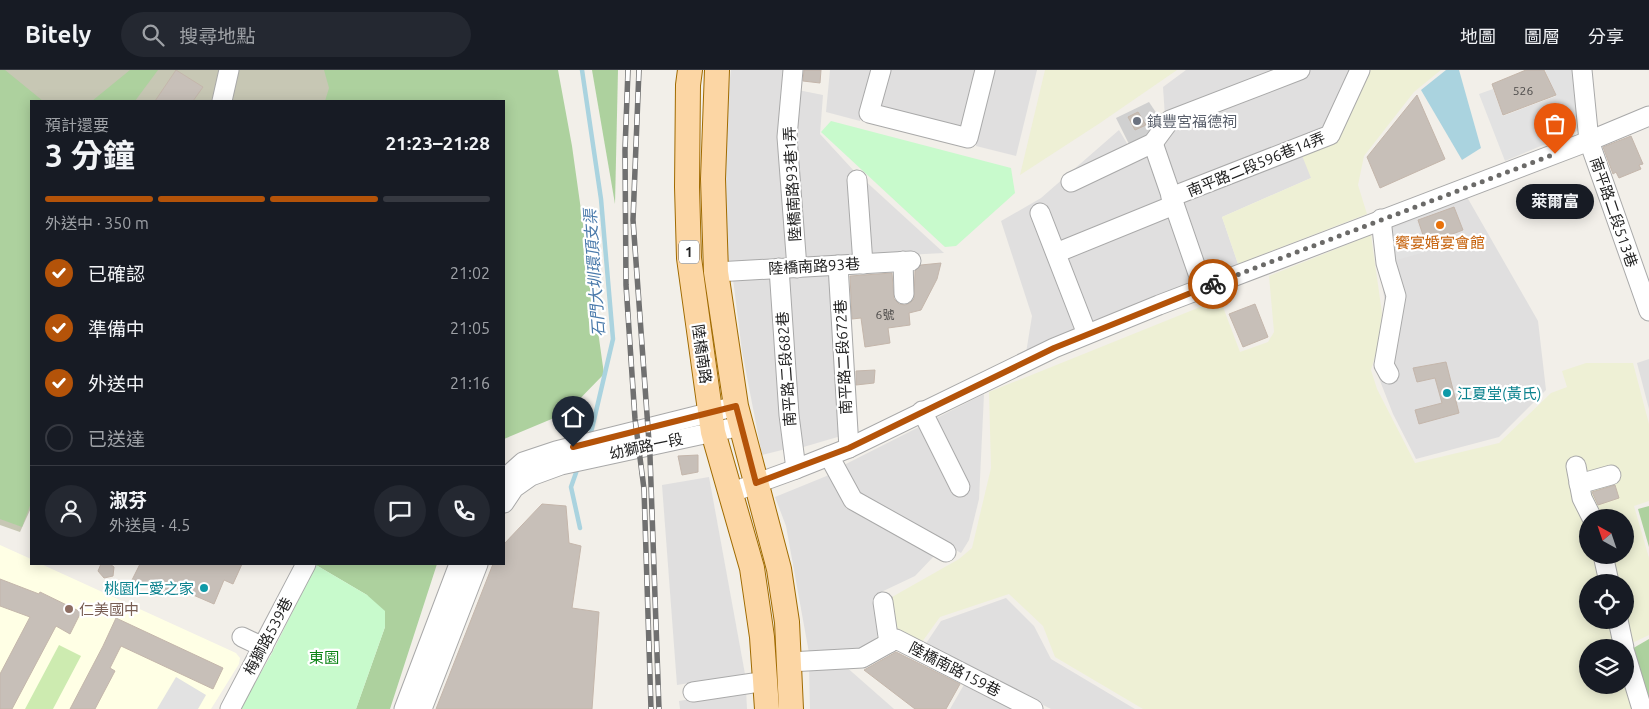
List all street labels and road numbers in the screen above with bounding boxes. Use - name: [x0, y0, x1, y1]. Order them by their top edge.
- street label: 陸橋南路93巷1弄: [780, 126, 804, 242]
- street label: 南平路二段596巷14弄: [1185, 129, 1327, 199]
- street label: 南平路二段513巷: [1587, 155, 1641, 269]
- road number: 1: [679, 240, 699, 263]
- street label: 陸橋南路93巷: [768, 255, 860, 277]
- street label: 南平路二段672巷: [831, 299, 855, 415]
- street label: 南平路二段682巷: [773, 311, 799, 427]
- street label: 陸橋南路: [689, 323, 715, 385]
- street label: 幼獅路一段: [608, 430, 684, 462]
- street label: 梅獅路539巷: [240, 594, 296, 678]
- street label: 陸橋南路159巷: [906, 639, 1004, 699]

